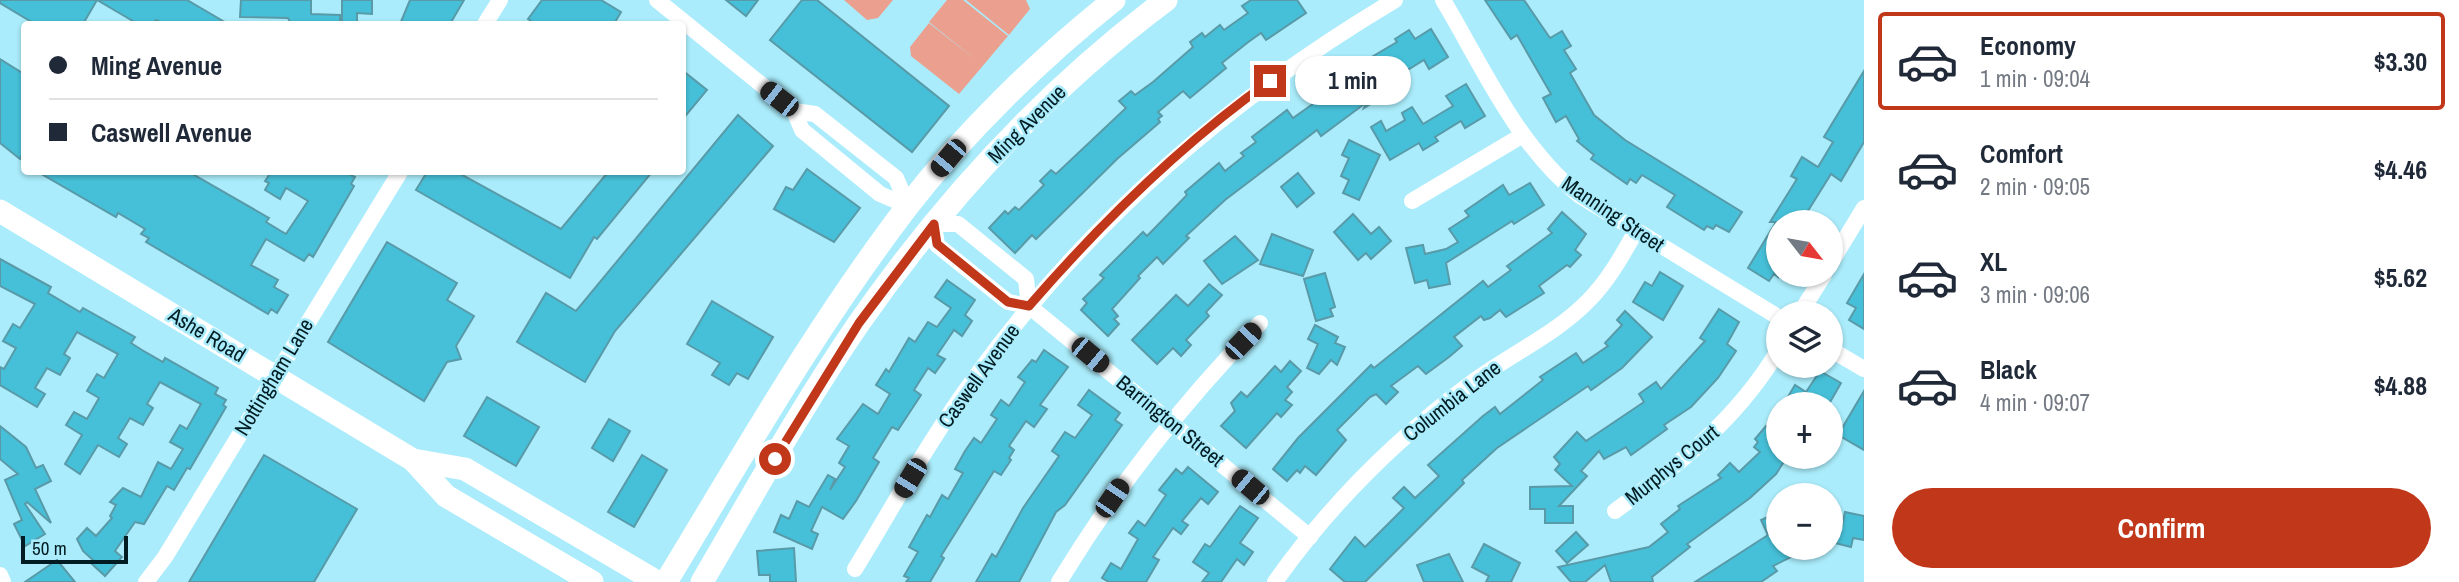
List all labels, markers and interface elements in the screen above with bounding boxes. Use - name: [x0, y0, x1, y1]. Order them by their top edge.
- text: Economy: [1980, 28, 2076, 63]
- icon: car: [1896, 30, 1959, 93]
- text: $3.30: [2374, 44, 2427, 79]
- text: Ming Avenue: [91, 48, 222, 83]
- callout: 1 min: [1294, 56, 1410, 106]
- text: 1 min · 09:04: [1980, 63, 2090, 94]
- route end: [1254, 65, 1286, 97]
- text: 1 min: [1328, 65, 1378, 96]
- car: [756, 78, 803, 120]
- street label: Ming Avenue: [981, 78, 1072, 169]
- text: Caswell Avenue: [91, 115, 252, 150]
- car: [927, 135, 970, 181]
- text: Comfort: [1980, 136, 2063, 171]
- icon: car: [1896, 138, 1959, 201]
- text: $4.46: [2374, 152, 2427, 187]
- street label: Manning Street: [1556, 169, 1670, 259]
- text: 2 min · 09:05: [1980, 171, 2090, 202]
- north arrow: [1766, 210, 1843, 287]
- map controls: [1766, 210, 1843, 560]
- text: XL: [1980, 244, 2007, 279]
- icon: car: [1896, 246, 1959, 309]
- text: $5.62: [2374, 260, 2427, 295]
- text: 3 min · 09:06: [1980, 279, 2090, 310]
- street label: Ashe Road: [162, 300, 251, 369]
- button: layers: [1766, 301, 1843, 378]
- street label: Nottingham Lane: [227, 313, 320, 441]
- street label: Caswell Avenue: [931, 318, 1026, 434]
- car: [1221, 319, 1266, 363]
- car: [1068, 333, 1113, 377]
- text: Black: [1980, 352, 2037, 387]
- street label: Columbia Lane: [1397, 353, 1507, 448]
- icon: car: [1896, 354, 1959, 417]
- street label: Barrington Street: [1110, 368, 1231, 473]
- text: $4.88: [2374, 368, 2427, 403]
- text: 4 min · 09:07: [1980, 387, 2090, 418]
- button: +: [1766, 392, 1843, 469]
- street label: Murphys Court: [1619, 418, 1725, 511]
- route start: [759, 443, 791, 475]
- car: [891, 455, 930, 501]
- car: [1228, 465, 1273, 509]
- car: [1092, 475, 1133, 521]
- button: −: [1766, 483, 1843, 560]
- button: Confirm: [1892, 488, 2431, 568]
- scale bar: [21, 533, 128, 565]
- text: 50 m: [32, 535, 67, 561]

